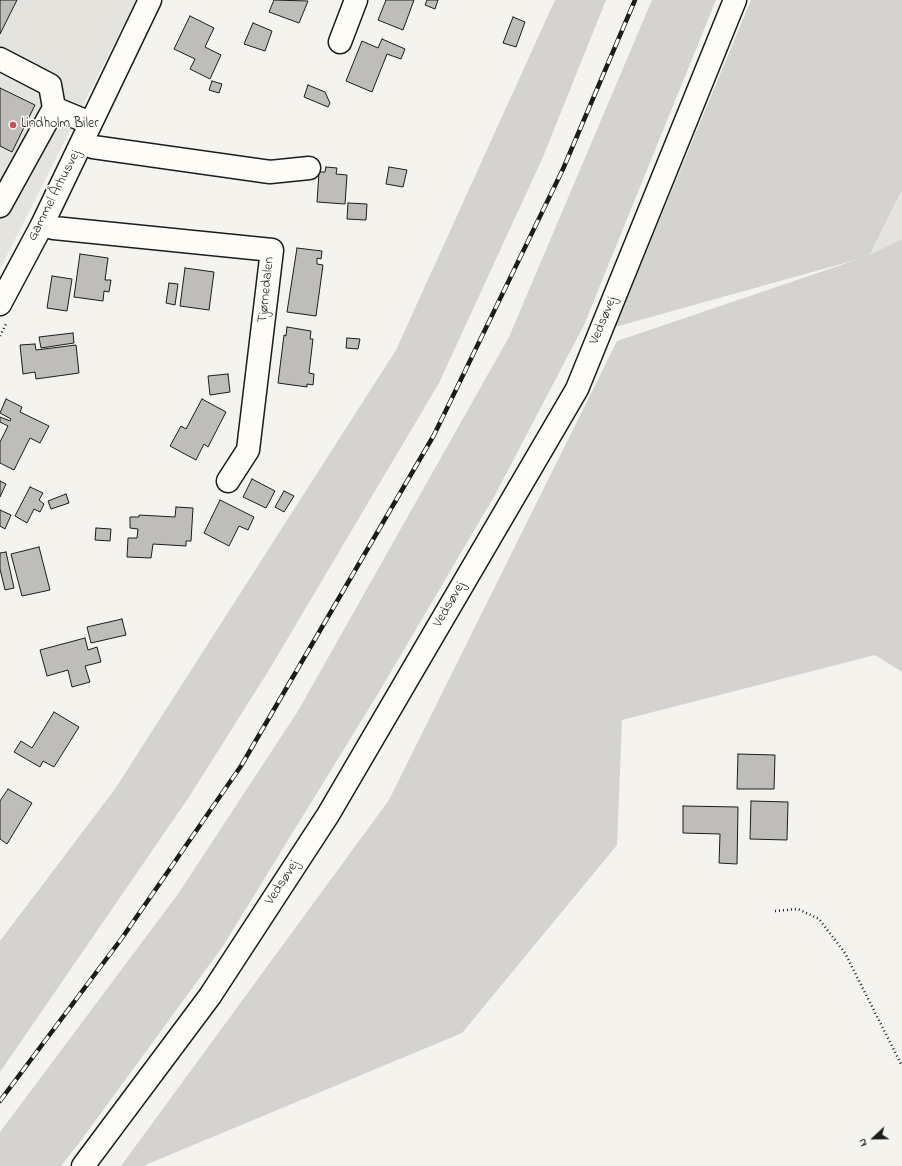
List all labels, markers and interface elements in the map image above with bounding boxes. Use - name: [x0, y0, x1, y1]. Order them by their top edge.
- place label: Lindholm Biler: [21, 117, 99, 133]
- marker: Lindholm Biler: [8, 120, 18, 130]
- street label: Gammel Århusvej: [25, 148, 85, 244]
- street label: Tjørnedalen: [255, 256, 279, 324]
- street label: Vedsøvej: [587, 295, 621, 347]
- street label: Vedsøvej: [430, 579, 470, 631]
- street label: Vedsøvej: [262, 857, 304, 909]
- north arrow: [854, 1118, 894, 1158]
- text: N: [854, 1136, 872, 1149]

